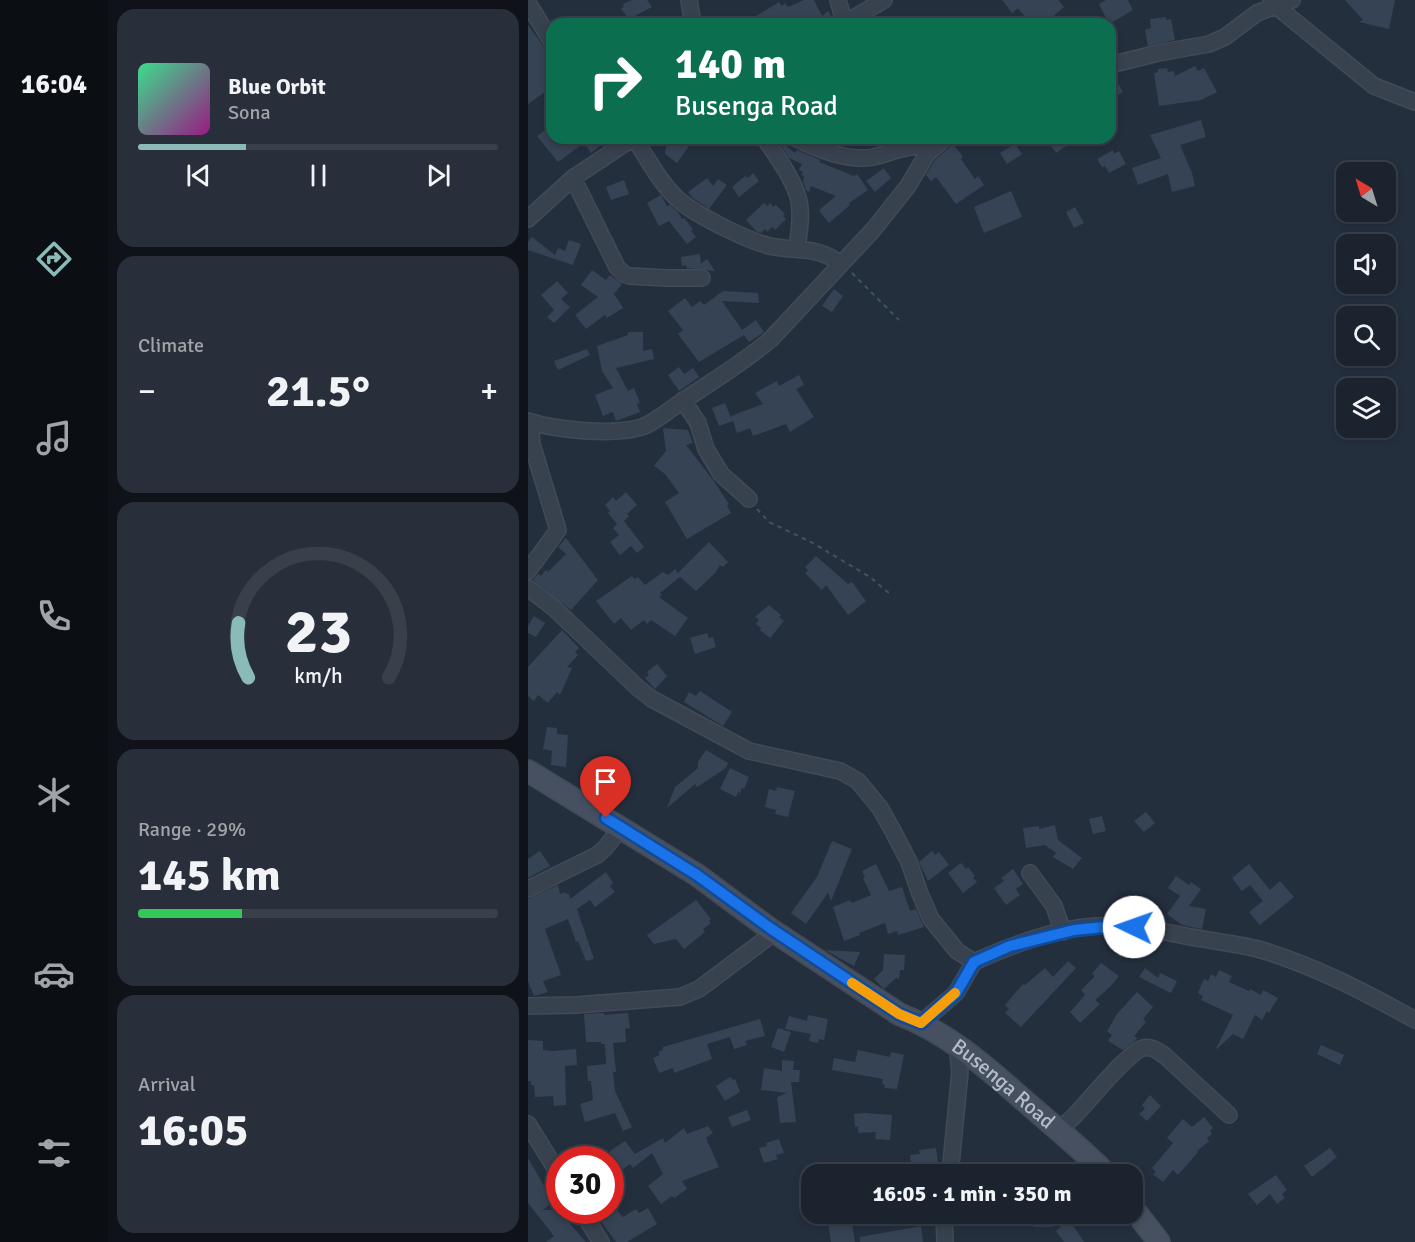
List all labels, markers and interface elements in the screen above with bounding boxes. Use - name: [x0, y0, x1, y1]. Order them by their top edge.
- text: 140 m: [675, 39, 786, 90]
- icon: right: [576, 42, 654, 120]
- text: 16:04: [21, 68, 87, 101]
- text: Blue Orbit: [228, 73, 326, 100]
- text: Busenga Road: [675, 90, 838, 123]
- text: Sona: [228, 100, 271, 125]
- icon: previous: [182, 159, 215, 192]
- icon: pause: [302, 159, 335, 192]
- icon: next: [422, 159, 455, 192]
- north arrow: [1336, 162, 1396, 222]
- map controls: [1336, 162, 1396, 438]
- button: sound: [1336, 234, 1396, 294]
- icon: directions: [33, 238, 75, 280]
- button: search: [1336, 306, 1396, 366]
- text: Climate: [138, 333, 204, 358]
- text: 21.5°: [266, 364, 370, 419]
- text: −: [138, 371, 156, 412]
- text: +: [480, 371, 498, 412]
- button: layers: [1336, 378, 1396, 438]
- icon: music: [33, 417, 75, 459]
- text: 23: [284, 593, 352, 670]
- icon: phone: [33, 595, 75, 637]
- text: km/h: [294, 663, 342, 689]
- pin: [580, 756, 631, 818]
- icon: arrive: [589, 765, 622, 798]
- icon: climate: [33, 774, 75, 816]
- text: Range · 29%: [138, 817, 246, 842]
- text: 145 km: [138, 848, 281, 903]
- position arrow: [1102, 895, 1166, 959]
- icon: car: [33, 953, 75, 995]
- street label: Busenga Road: [947, 1033, 1060, 1134]
- text: Arrival: [138, 1072, 196, 1097]
- text: 16:05: [138, 1103, 248, 1158]
- icon: filters: [33, 1132, 75, 1174]
- speed limit sign: 30: [546, 1146, 624, 1224]
- text: 16:05 · 1 min · 350 m: [872, 1180, 1072, 1207]

